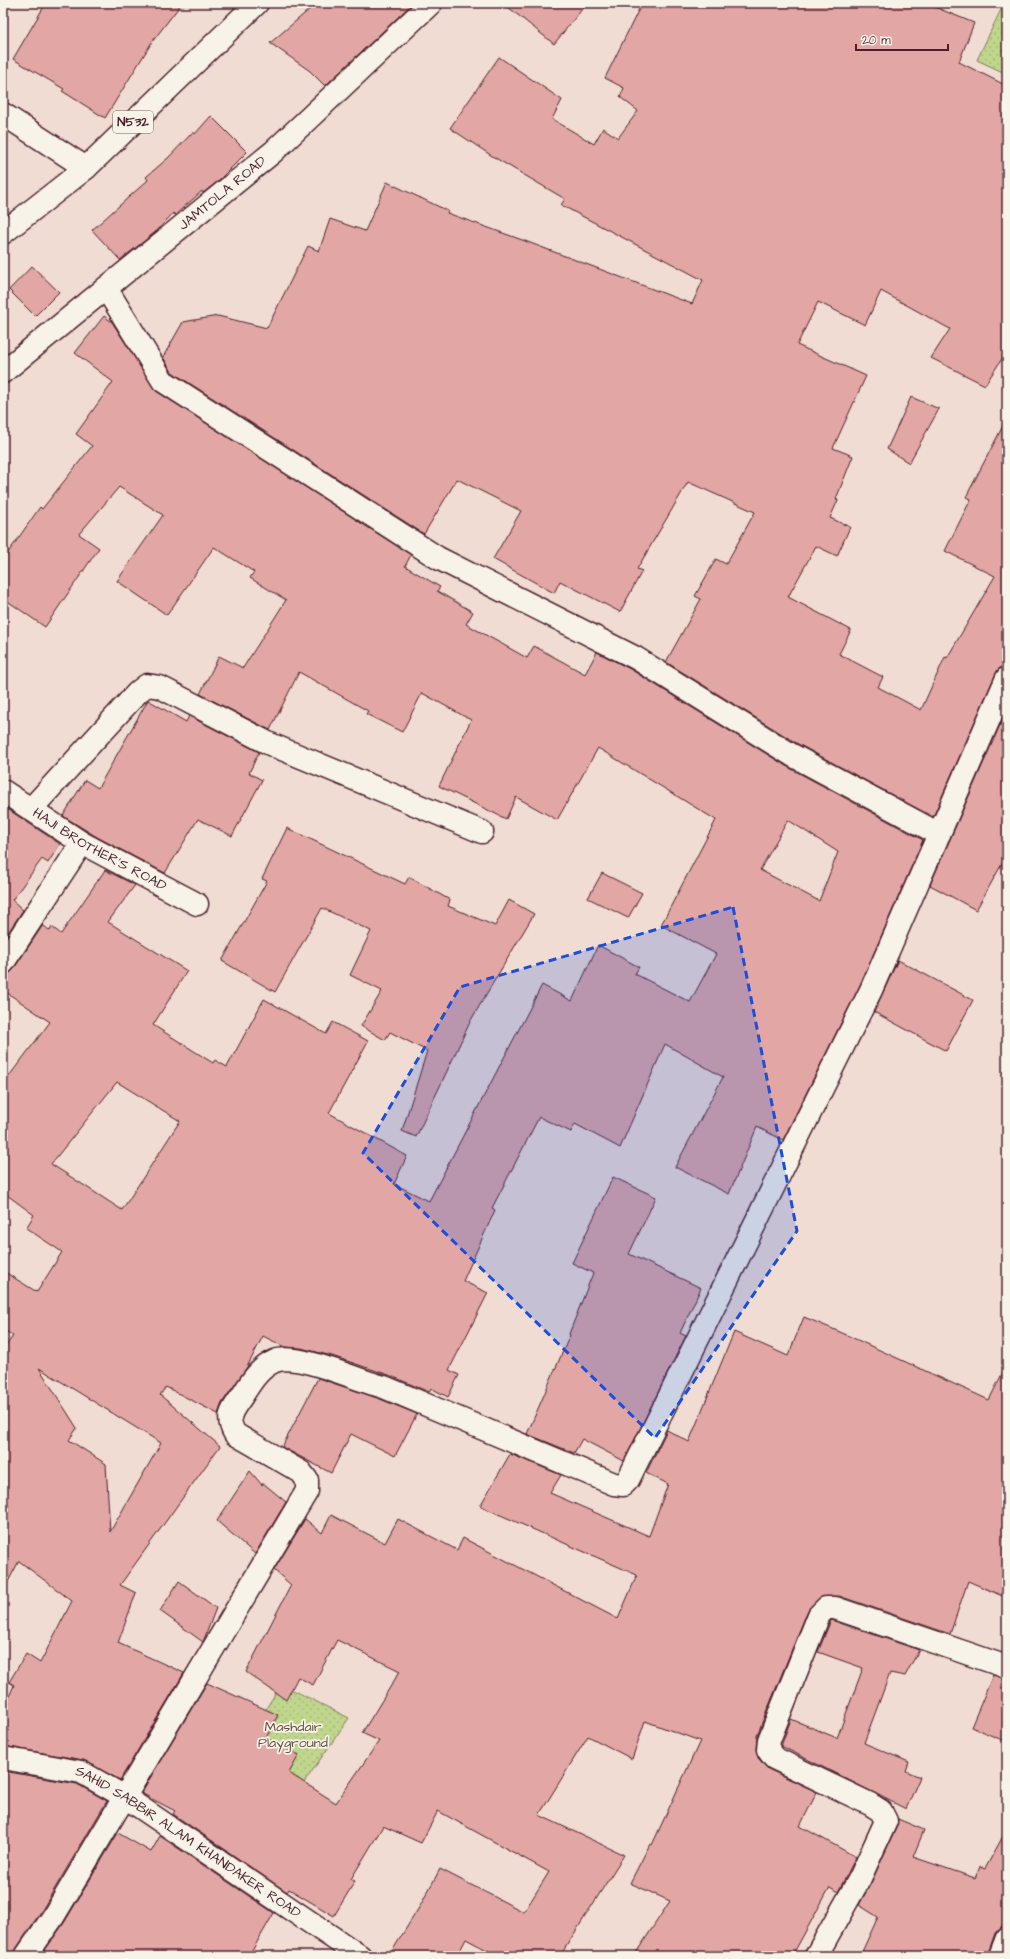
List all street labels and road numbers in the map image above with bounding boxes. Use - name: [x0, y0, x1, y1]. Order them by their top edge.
- road number: N532: [113, 111, 153, 133]
- street label: JAMTOLA ROAD: [174, 151, 270, 235]
- street label: HAJI BROTHER'S ROAD: [29, 803, 170, 896]
- street label: SAHID SABBIR ALAM KHANDAKER ROAD: [74, 1761, 305, 1923]

